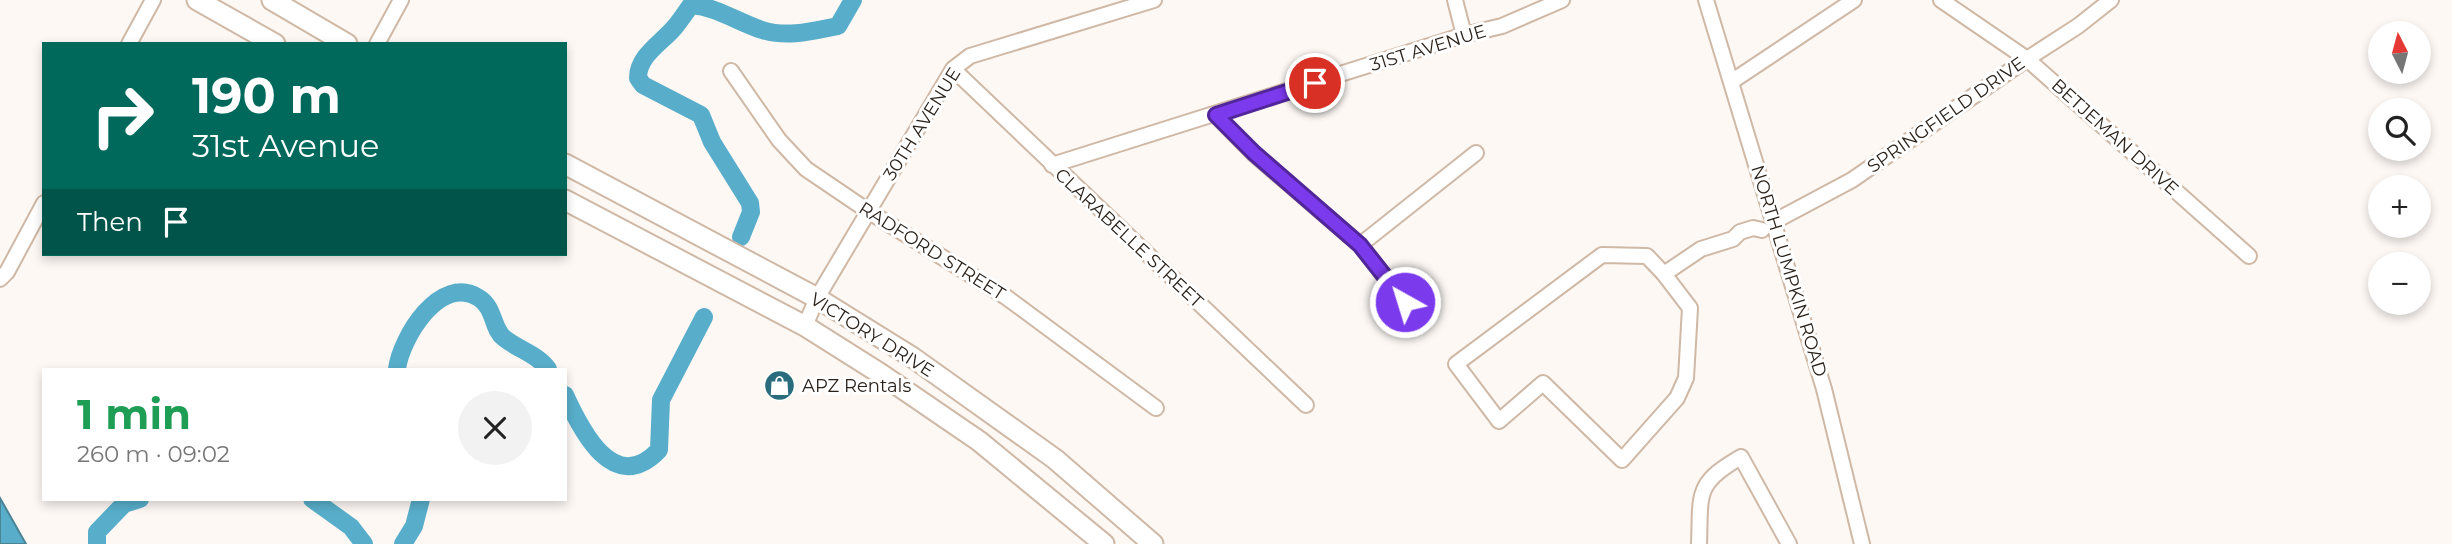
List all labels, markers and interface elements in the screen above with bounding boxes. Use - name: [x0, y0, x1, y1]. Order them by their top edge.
- street label: 31ST AVENUE: [1367, 20, 1489, 76]
- north arrow: [2368, 21, 2431, 84]
- map controls: [2368, 21, 2431, 315]
- street label: SPRINGFIELD DRIVE: [1863, 52, 2029, 178]
- pin: [1285, 53, 1345, 113]
- street label: 30TH AVENUE: [879, 64, 965, 184]
- icon: arrive: [1296, 64, 1334, 102]
- text: 190 m: [192, 66, 341, 125]
- icon: right: [77, 70, 168, 161]
- street label: BETJEMAN DRIVE: [2047, 74, 2183, 200]
- button: search: [2368, 98, 2431, 161]
- text: 31st Avenue: [192, 126, 379, 165]
- street label: NORTH LUMPKIN ROAD: [1746, 163, 1832, 379]
- street label: CLARABELLE STREET: [1050, 164, 1208, 313]
- button: +: [2368, 175, 2431, 238]
- street label: RADFORD STREET: [855, 197, 1010, 305]
- icon: arrive: [157, 203, 195, 241]
- text: Then: [77, 206, 143, 238]
- button: −: [2368, 252, 2431, 315]
- position arrow: [1368, 265, 1442, 339]
- street label: VICTORY DRIVE: [806, 288, 938, 382]
- shop icon: APZ Rentals: [762, 369, 796, 403]
- place label: APZ Rentals: [802, 375, 911, 397]
- text: 1 min: [77, 388, 191, 440]
- button: close: [458, 391, 532, 465]
- text: 260 m · 09:02: [77, 440, 230, 468]

